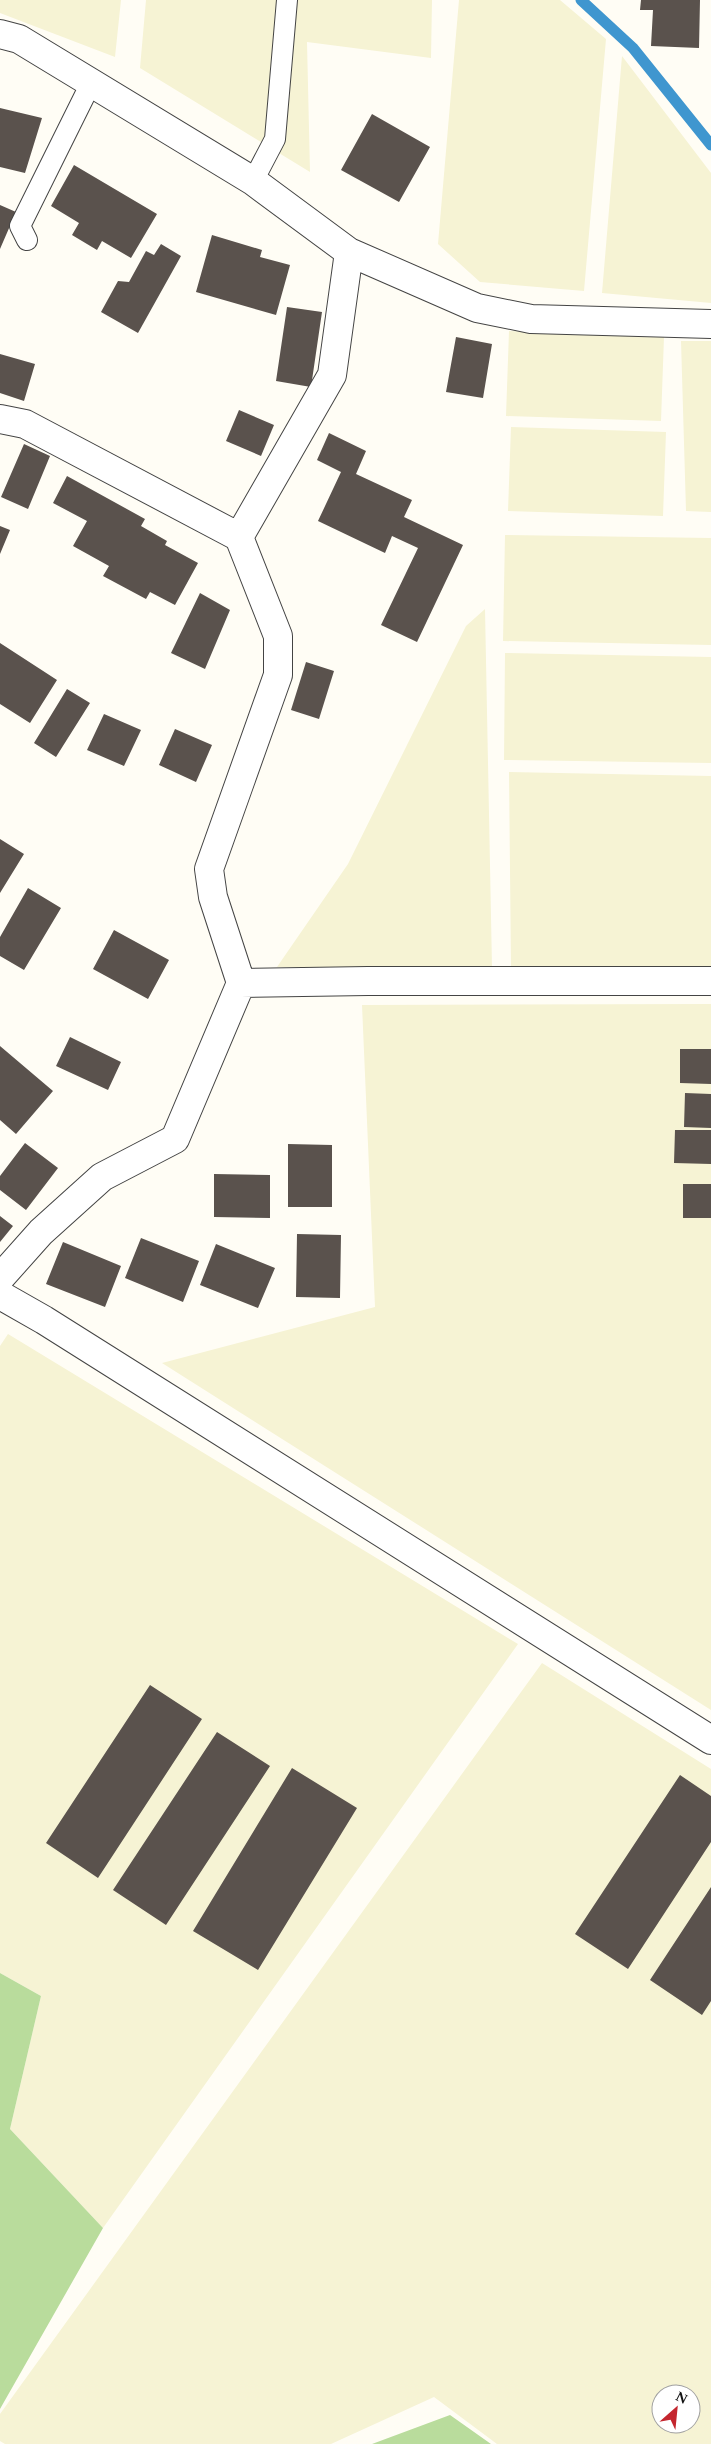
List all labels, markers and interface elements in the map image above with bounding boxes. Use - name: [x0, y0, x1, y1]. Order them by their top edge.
- north arrow: [651, 2384, 701, 2434]
- text: N: [672, 2386, 692, 2410]

